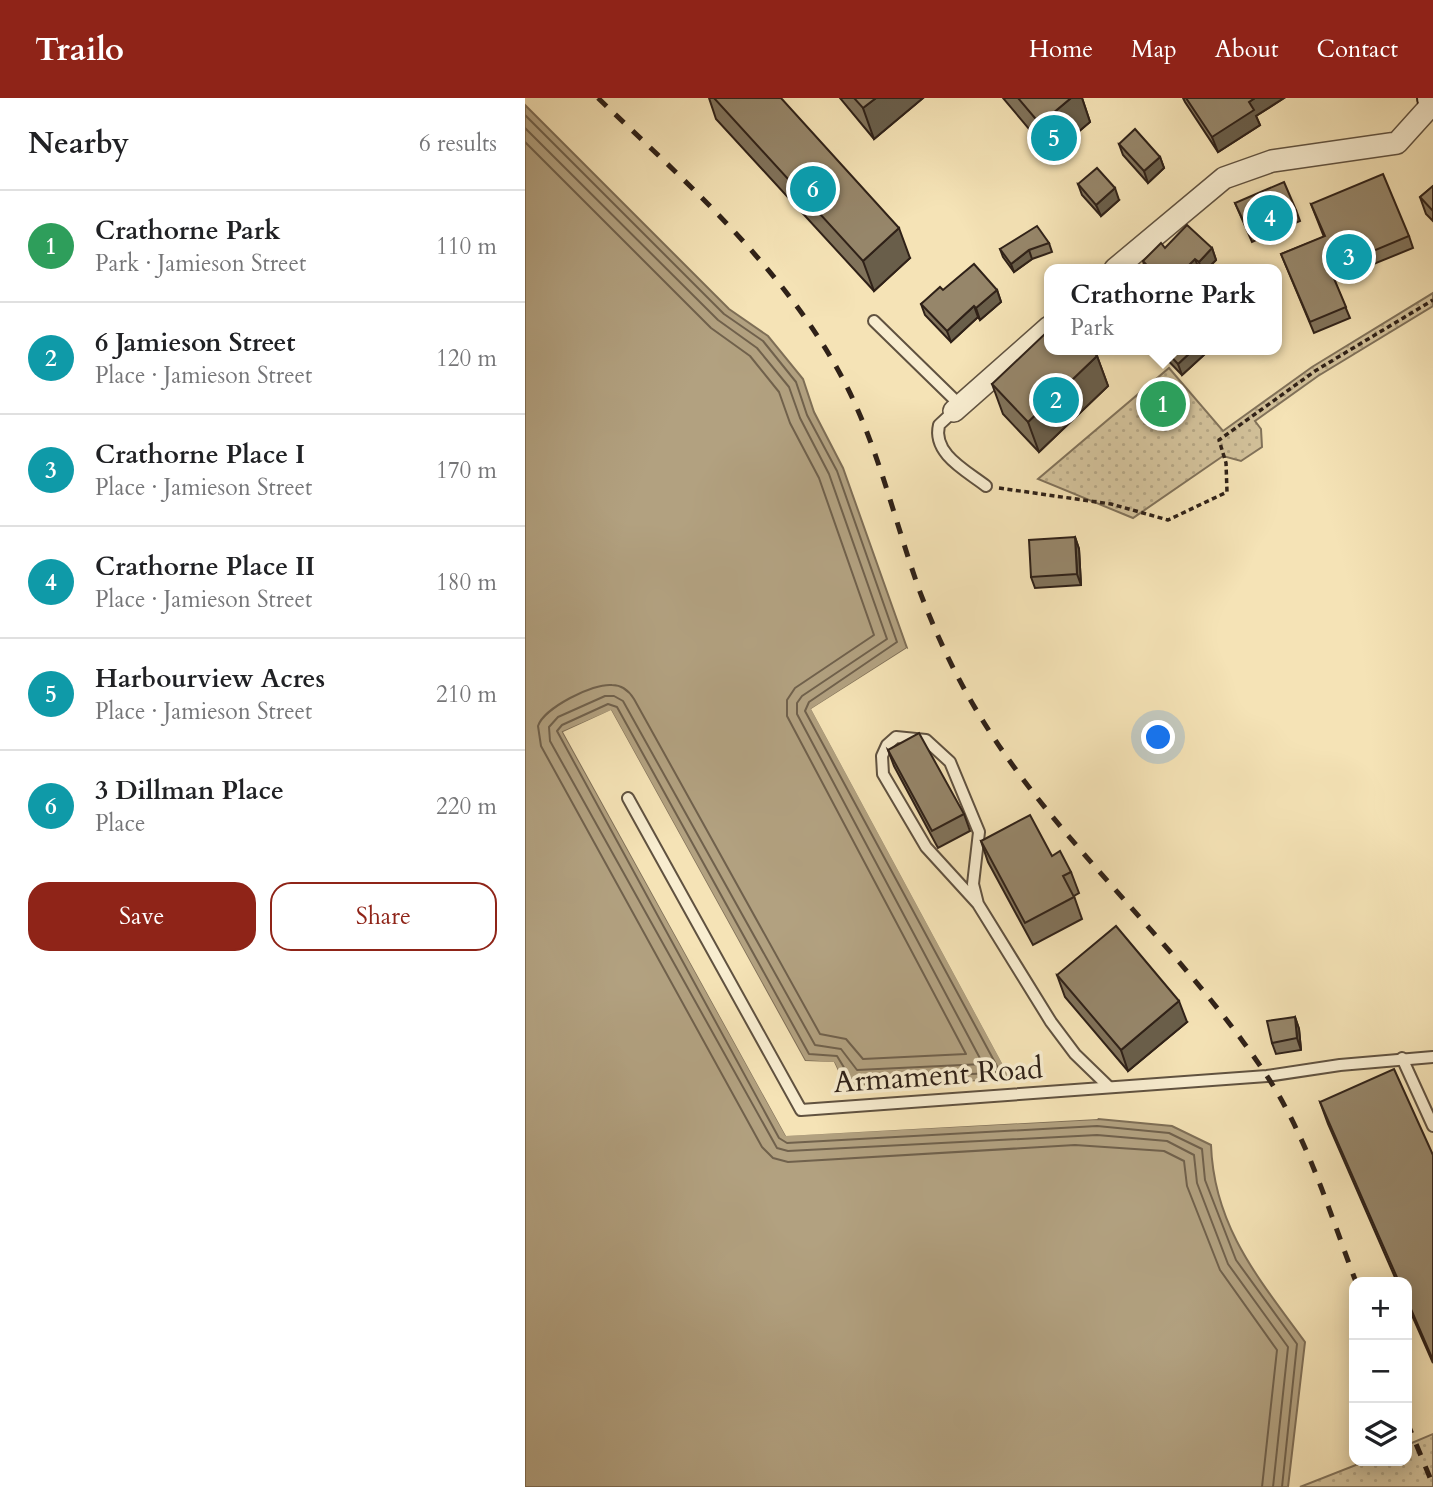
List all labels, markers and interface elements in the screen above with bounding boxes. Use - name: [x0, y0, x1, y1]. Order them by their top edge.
- text: Trailo: [35, 27, 124, 72]
- text: Home: [1029, 33, 1093, 66]
- text: Map: [1131, 33, 1177, 66]
- text: About: [1215, 33, 1279, 66]
- text: Contact: [1317, 33, 1398, 66]
- pin: 5: [1031, 112, 1077, 164]
- text: Nearby: [28, 123, 129, 164]
- text: 6 results: [419, 128, 497, 159]
- pin: 6: [790, 163, 836, 215]
- pin: 4: [1247, 192, 1293, 244]
- text: Crathorne Park: [95, 213, 280, 248]
- text: 1: [45, 231, 57, 262]
- text: 110 m: [436, 231, 497, 262]
- pin: 3: [1326, 231, 1372, 283]
- text: Park · Jamieson Street: [95, 248, 306, 279]
- popup: [1044, 264, 1282, 355]
- text: Crathorne Park: [1070, 277, 1256, 312]
- text: Park: [1070, 312, 1115, 343]
- text: 6 Jamieson Street: [95, 325, 296, 360]
- text: 2: [45, 343, 57, 374]
- text: 120 m: [436, 343, 497, 374]
- text: Place · Jamieson Street: [95, 360, 312, 391]
- pin: 2: [1033, 374, 1079, 426]
- pin: 1: [1140, 378, 1186, 430]
- text: Crathorne Place I: [95, 437, 305, 472]
- text: 3: [45, 455, 57, 486]
- text: 170 m: [436, 455, 497, 486]
- text: Place · Jamieson Street: [95, 472, 312, 503]
- text: Crathorne Place II: [95, 549, 315, 584]
- text: 4: [45, 567, 57, 598]
- text: 180 m: [436, 567, 497, 598]
- text: Place · Jamieson Street: [95, 584, 312, 615]
- text: Harbourview Acres: [95, 661, 325, 696]
- text: 5: [45, 679, 57, 710]
- text: 210 m: [436, 679, 497, 710]
- text: Place · Jamieson Street: [95, 696, 312, 727]
- your location: [1141, 720, 1175, 754]
- text: 3 Dillman Place: [95, 773, 284, 808]
- text: 6: [45, 791, 57, 822]
- text: 220 m: [436, 791, 497, 822]
- text: Place: [95, 808, 145, 839]
- button: Save: [28, 882, 256, 951]
- button: Share: [270, 882, 497, 951]
- street label: Armament Road: [832, 1048, 1044, 1103]
- map controls: [1349, 1277, 1412, 1466]
- button: +: [1349, 1277, 1412, 1340]
- button: −: [1349, 1340, 1412, 1403]
- button: layers: [1349, 1403, 1412, 1466]

